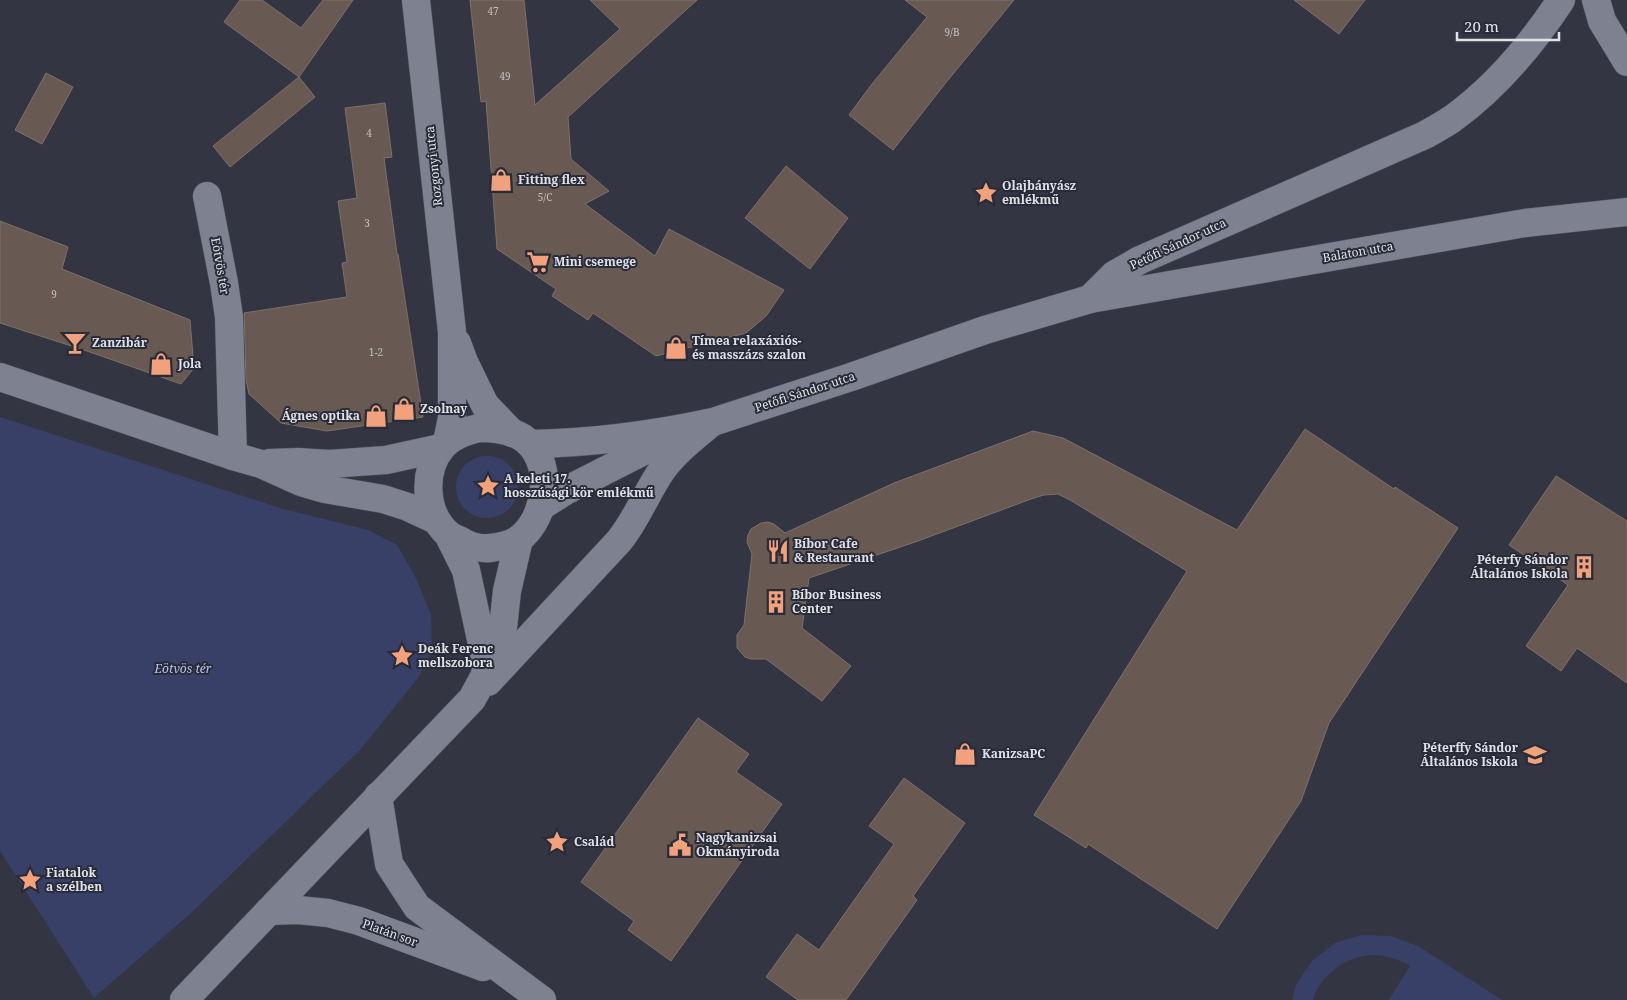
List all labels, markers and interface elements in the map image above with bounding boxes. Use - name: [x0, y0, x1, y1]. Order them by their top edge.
- house number: 47: [487, 4, 499, 18]
- scale bar: [1457, 10, 1560, 42]
- text: 20 m: [1464, 16, 1499, 36]
- house number: 9/B: [944, 25, 960, 39]
- house number: 49: [499, 69, 511, 83]
- street label: Rozgonyi utca: [421, 125, 446, 207]
- house number: 4: [366, 126, 372, 140]
- shop icon: Fitting flex: [488, 167, 514, 193]
- place label: Fitting flex: [518, 171, 585, 188]
- place label: Olajbányász emlékmű: [1002, 177, 1076, 208]
- place icon: Olajbányász emlékmű: [973, 180, 999, 206]
- house number: 5/C: [538, 190, 552, 204]
- street label: Petőfi Sándor utca: [1127, 214, 1229, 273]
- house number: 3: [364, 216, 370, 230]
- street label: Eötvös tér: [207, 236, 234, 296]
- street label: Balaton utca: [1321, 237, 1395, 266]
- supermarket icon: Mini csemege: [525, 249, 551, 275]
- place label: Mini csemege: [554, 253, 636, 270]
- house number: 9: [51, 287, 57, 301]
- bar icon: Zanzibár: [62, 330, 88, 356]
- place label: Tímea relaxáxiós- és masszázs szalon: [692, 332, 806, 363]
- place label: Zanzibár: [92, 334, 148, 351]
- shop icon: Tímea relaxáxiós- és masszázs szalon: [663, 335, 689, 361]
- house number: 1-2: [369, 345, 383, 359]
- shop icon: Jola: [148, 351, 174, 377]
- place label: Jola: [177, 355, 202, 372]
- street label: Petőfi Sándor utca: [753, 367, 857, 416]
- shop icon: Zsolnay: [391, 396, 417, 422]
- place label: Zsolnay: [420, 400, 467, 417]
- shop icon: Ágnes optika: [363, 403, 389, 429]
- place label: Ágnes optika: [282, 407, 360, 424]
- place label: A keleti 17. hosszúsági kör emlékmű: [504, 470, 654, 501]
- place icon: A keleti 17. hosszúsági kör emlékmű: [475, 473, 501, 499]
- place label: Bíbor Cafe & Restaurant: [794, 535, 874, 566]
- restaurant icon: Bíbor Cafe & Restaurant: [765, 538, 791, 564]
- place label: Péterfy Sándor Általános Iskola: [1470, 551, 1569, 582]
- building icon: Péterfy Sándor Általános Iskola: [1571, 554, 1597, 580]
- place label: Bíbor Business Center: [792, 586, 882, 617]
- building icon: Bíbor Business Center: [763, 589, 789, 615]
- place label: Deák Ferenc mellszobora: [418, 640, 493, 671]
- place icon: Deák Ferenc mellszobora: [389, 643, 415, 669]
- park label: Eötvös tér: [154, 660, 212, 677]
- place label: Péterffy Sándor Általános Iskola: [1420, 739, 1519, 770]
- shop icon: KanizsaPC: [952, 741, 978, 767]
- school or university icon: Péterffy Sándor Általános Iskola: [1522, 742, 1548, 768]
- place label: KanizsaPC: [982, 745, 1045, 762]
- place icon: Család: [544, 829, 570, 855]
- place label: Nagykanizsai Okmányiroda: [696, 829, 780, 860]
- public building icon: Nagykanizsai Okmányiroda: [667, 832, 693, 858]
- place label: Család: [574, 833, 614, 850]
- place label: Fiatalok a szélben: [46, 864, 102, 895]
- place icon: Fiatalok a szélben: [17, 867, 43, 893]
- street label: Platán sor: [360, 915, 420, 950]

